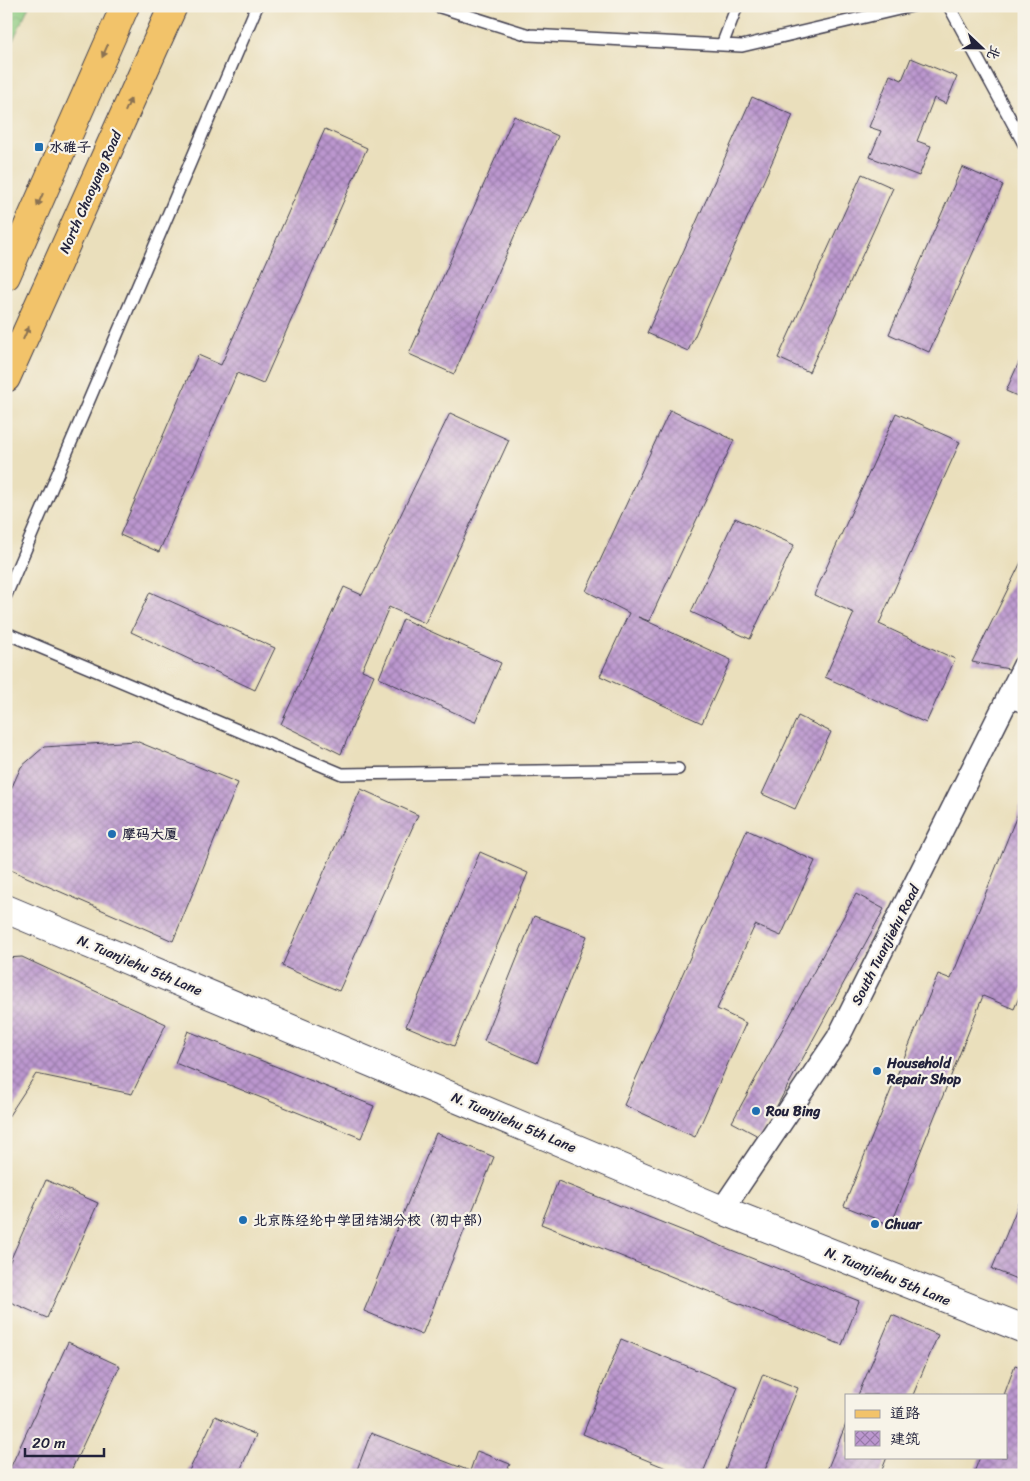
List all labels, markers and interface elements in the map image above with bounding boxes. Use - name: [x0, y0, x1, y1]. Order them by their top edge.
- north arrow: [958, 22, 1008, 72]
- text: 北: [979, 42, 1008, 64]
- one-way arrow: [101, 44, 109, 58]
- one-way arrow: [125, 98, 133, 112]
- street label: North Chaoyang Road: [52, 125, 129, 258]
- place label: 水碓子: [49, 135, 91, 160]
- marker: 水碓子: [33, 141, 45, 153]
- one-way arrow: [35, 193, 43, 207]
- one-way arrow: [23, 326, 31, 340]
- place label: 摩码大厦: [122, 822, 178, 847]
- marker: 摩码大厦: [106, 828, 118, 840]
- street label: South Tuanjiehu Road: [844, 879, 927, 1010]
- street label: N. Tuanjiehu 5th Lane: [73, 928, 206, 1003]
- place label: Household Repair Shop: [886, 1051, 962, 1092]
- marker: Household Repair Shop: [871, 1065, 883, 1077]
- street label: N. Tuanjiehu 5th Lane: [447, 1085, 580, 1160]
- place label: Rou Bing: [765, 1099, 821, 1124]
- marker: Rou Bing: [750, 1105, 762, 1117]
- place label: 北京陈经纶中学团结湖分校（初中部）: [253, 1208, 491, 1233]
- place label: Chuar: [884, 1212, 923, 1237]
- marker: 北京陈经纶中学团结湖分校（初中部）: [237, 1214, 249, 1226]
- marker: Chuar: [869, 1218, 881, 1230]
- street label: N. Tuanjiehu 5th Lane: [821, 1240, 955, 1313]
- legend: [845, 1394, 1008, 1458]
- text: 道路: [890, 1400, 920, 1426]
- scale bar: [25, 1426, 104, 1458]
- text: 建筑: [890, 1426, 920, 1452]
- text: 20 m: [32, 1430, 66, 1456]

